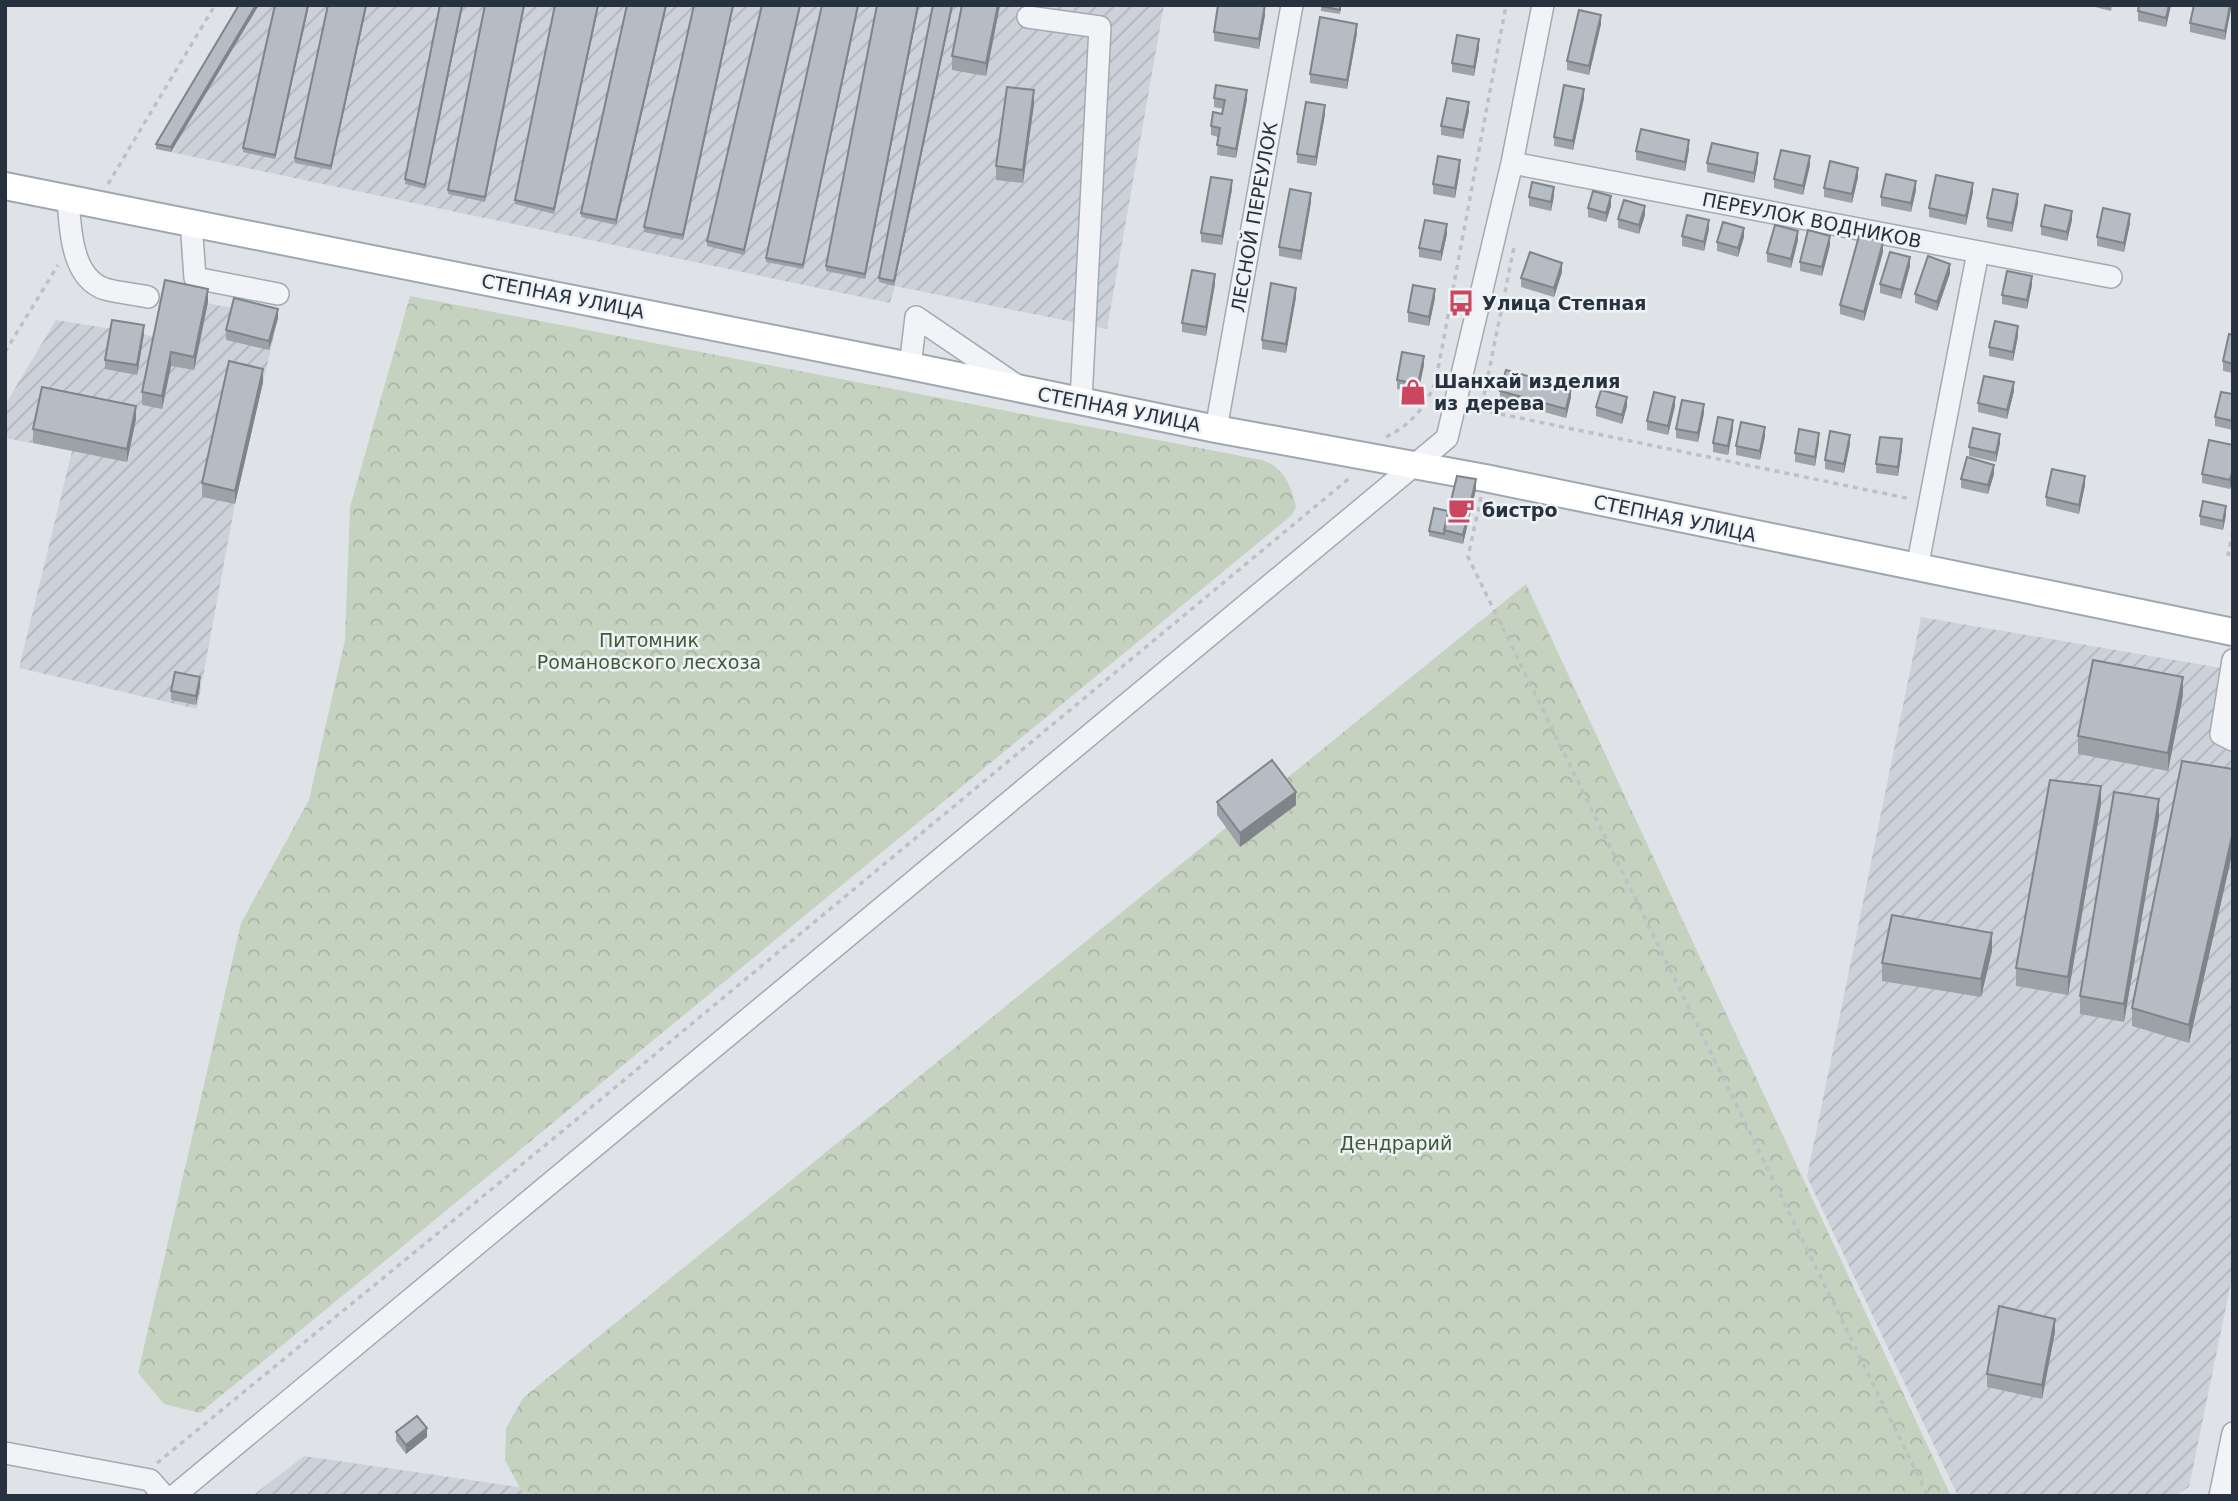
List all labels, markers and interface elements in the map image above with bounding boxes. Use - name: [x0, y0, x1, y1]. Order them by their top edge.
- street label: ЛЕСНОЙ ПЕРЕУЛОК: [1226, 119, 1282, 314]
- street label: ПЕРЕУЛОК ВОДНИКОВ: [1700, 188, 1924, 252]
- street label: СТЕПНАЯ УЛИЦА: [480, 269, 646, 323]
- bus stop icon: Улица Степная: [1446, 288, 1476, 318]
- place label: Улица Степная: [1482, 292, 1647, 314]
- place label: Шанхай изделия из дерева: [1434, 370, 1620, 414]
- shop icon: Шанхай изделия из дерева: [1398, 377, 1428, 407]
- street label: СТЕПНАЯ УЛИЦА: [1036, 382, 1202, 436]
- street label: СТЕПНАЯ УЛИЦА: [1592, 490, 1758, 546]
- cafe icon: бистро: [1446, 495, 1476, 525]
- place label: бистро: [1482, 499, 1558, 521]
- park label: Питомник Романовского лесхоза: [537, 629, 761, 673]
- park label: Дендрарий: [1340, 1132, 1452, 1154]

